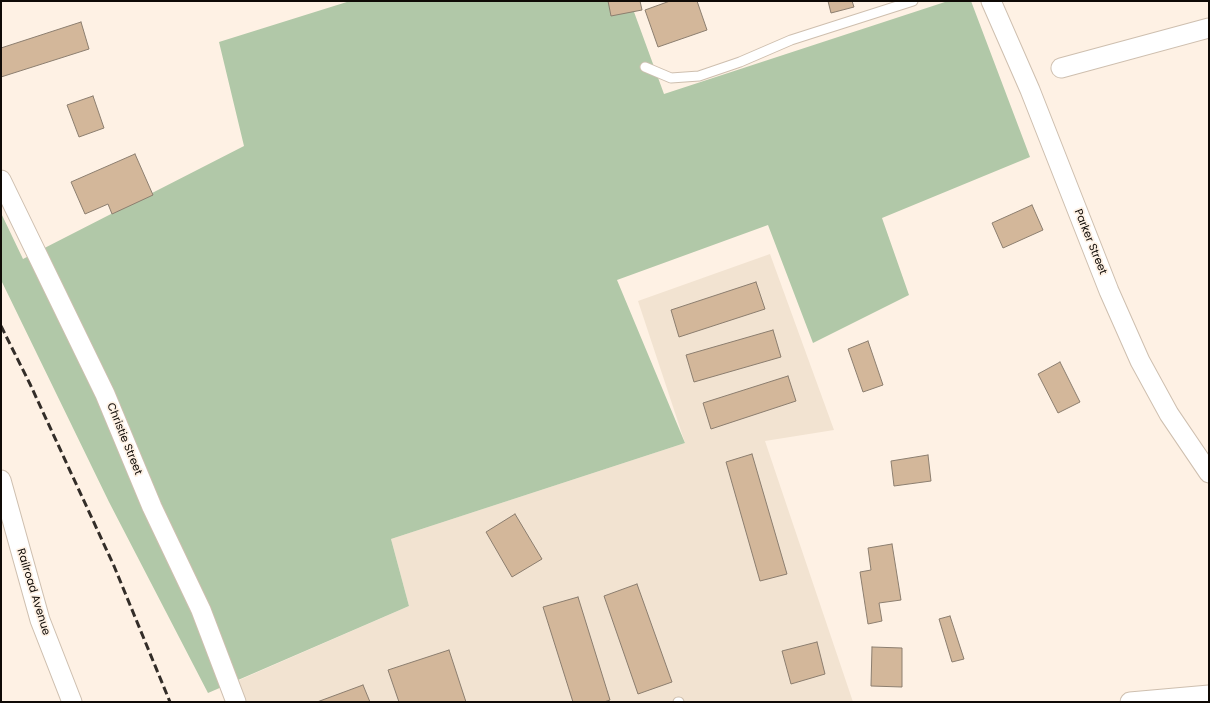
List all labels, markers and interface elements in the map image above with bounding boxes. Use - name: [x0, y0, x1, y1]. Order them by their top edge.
- street label: Parker Street: [1071, 207, 1109, 277]
- street label: Christie Street: [104, 401, 144, 477]
- street label: Railroad Avenue: [14, 547, 52, 637]

